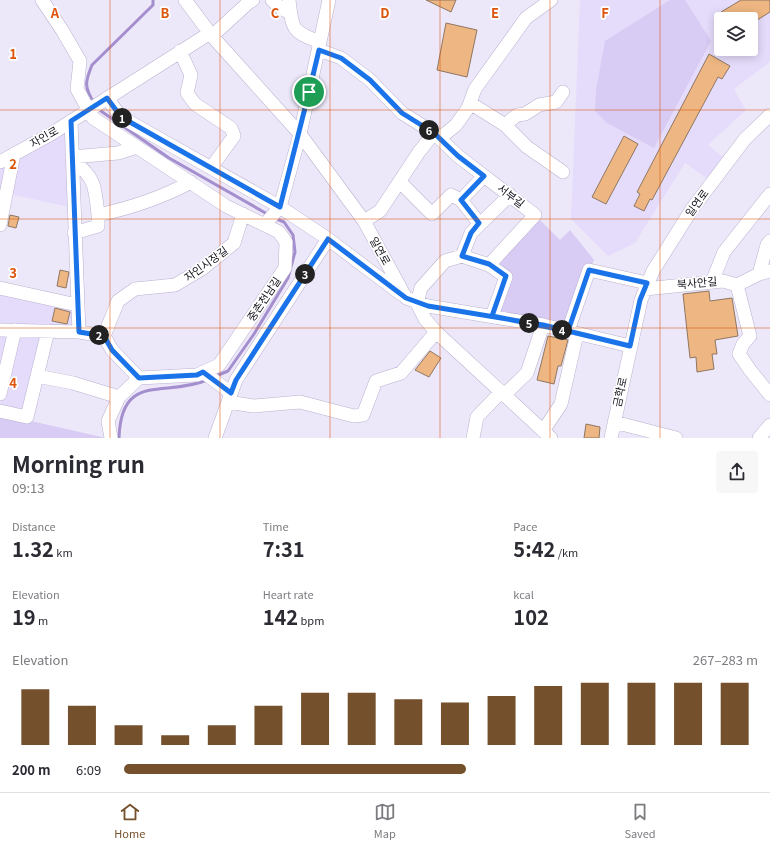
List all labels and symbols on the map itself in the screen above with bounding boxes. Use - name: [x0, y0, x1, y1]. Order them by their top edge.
- text: A: [50, 3, 60, 22]
- text: B: [161, 3, 170, 22]
- text: C: [271, 3, 280, 22]
- text: D: [380, 3, 390, 22]
- text: E: [491, 3, 499, 22]
- text: F: [601, 3, 609, 22]
- text: 1: [9, 44, 17, 63]
- pin: [292, 75, 326, 109]
- pin: 1: [112, 108, 132, 128]
- pin: 6: [419, 120, 439, 140]
- street label: 자인로: [26, 122, 61, 151]
- text: 2: [9, 154, 17, 173]
- street label: 서부길: [495, 180, 529, 211]
- street label: 일연로: [681, 185, 712, 219]
- street label: 일연로: [367, 233, 395, 268]
- street label: 자인시장길: [180, 242, 231, 285]
- text: 3: [9, 263, 17, 282]
- pin: 3: [295, 264, 315, 284]
- street label: 북사안길: [676, 272, 718, 292]
- street label: 중촌천남길: [242, 273, 284, 324]
- pin: 5: [519, 313, 539, 333]
- pin: 4: [552, 320, 572, 340]
- pin: 2: [89, 325, 109, 345]
- text: 4: [9, 373, 17, 392]
- street label: 금학로: [608, 375, 630, 408]

